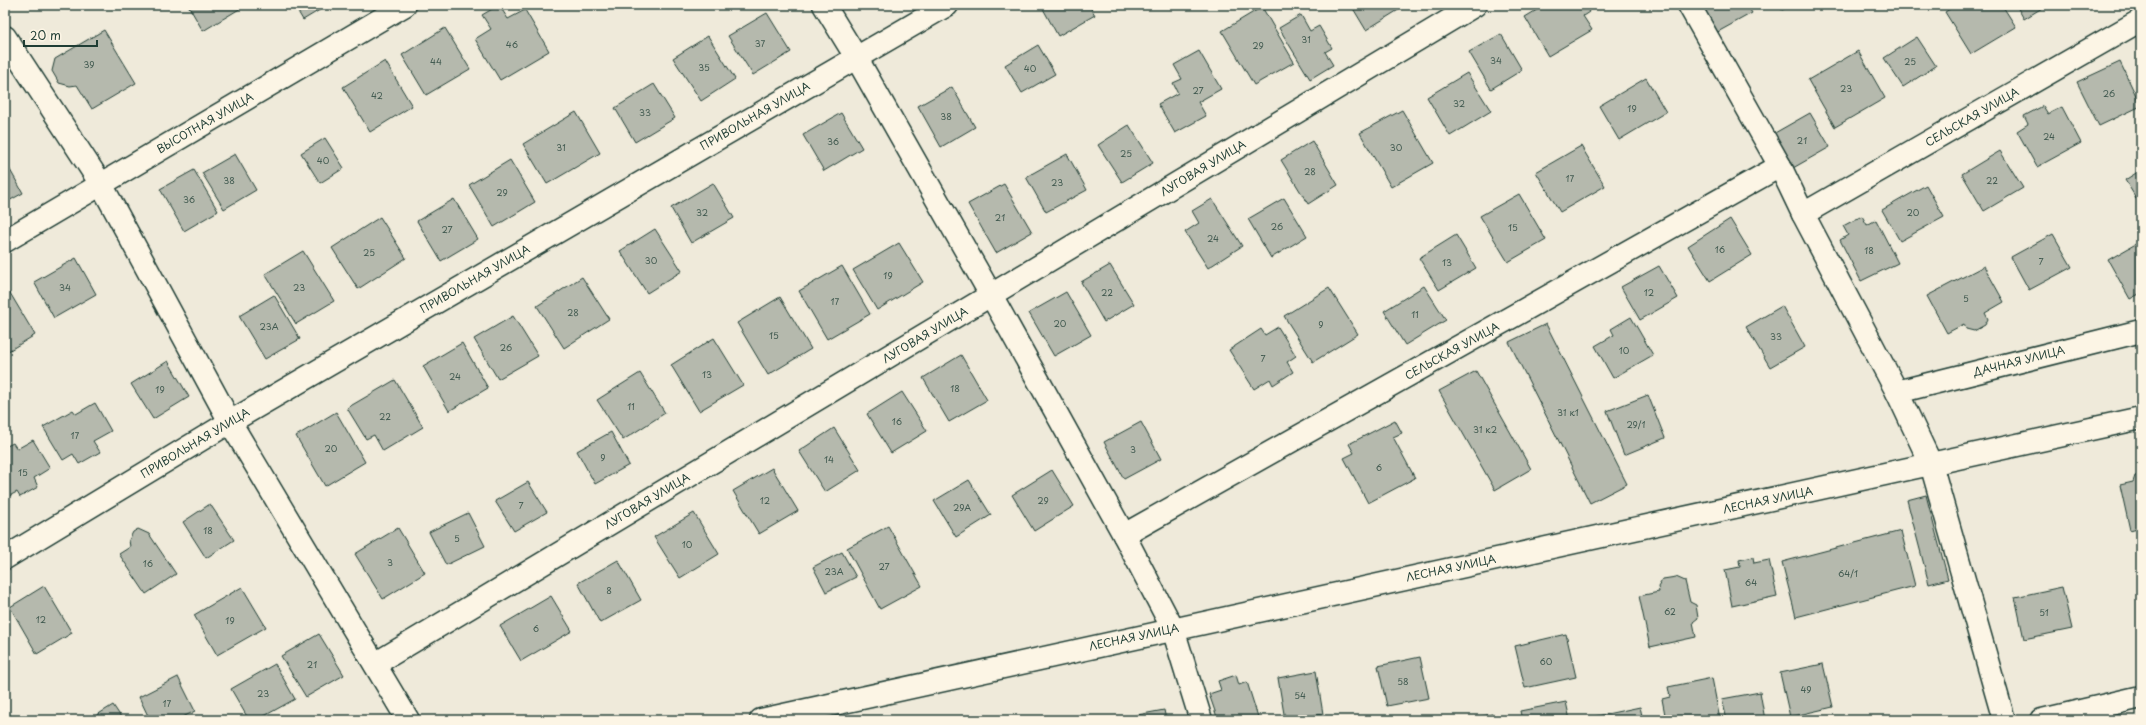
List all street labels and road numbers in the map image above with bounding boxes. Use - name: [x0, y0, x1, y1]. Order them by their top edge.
- street label: ПРИВОЛЬНАЯ УЛИЦА: [697, 77, 813, 154]
- street label: СЕЛЬСКАЯ УЛИЦА: [1922, 82, 2022, 150]
- street label: ВЫСОТНАЯ УЛИЦА: [153, 88, 257, 157]
- street label: ЛУГОВАЯ УЛИЦА: [1157, 135, 1249, 200]
- street label: ПРИВОЛЬНАЯ УЛИЦА: [417, 240, 533, 317]
- street label: ЛУГОВАЯ УЛИЦА: [879, 302, 971, 367]
- street label: СЕЛЬСКАЯ УЛИЦА: [1401, 317, 1503, 384]
- street label: ДАЧНАЯ УЛИЦА: [1970, 341, 2067, 380]
- street label: ПРИВОЛЬНАЯ УЛИЦА: [137, 403, 253, 482]
- street label: ЛУГОВАЯ УЛИЦА: [601, 468, 693, 533]
- street label: ЛЕСНАЯ УЛИЦА: [1721, 482, 1815, 517]
- street label: ЛЕСНАЯ УЛИЦА: [1404, 550, 1498, 585]
- street label: ЛЕСНАЯ УЛИЦА: [1087, 619, 1181, 654]

